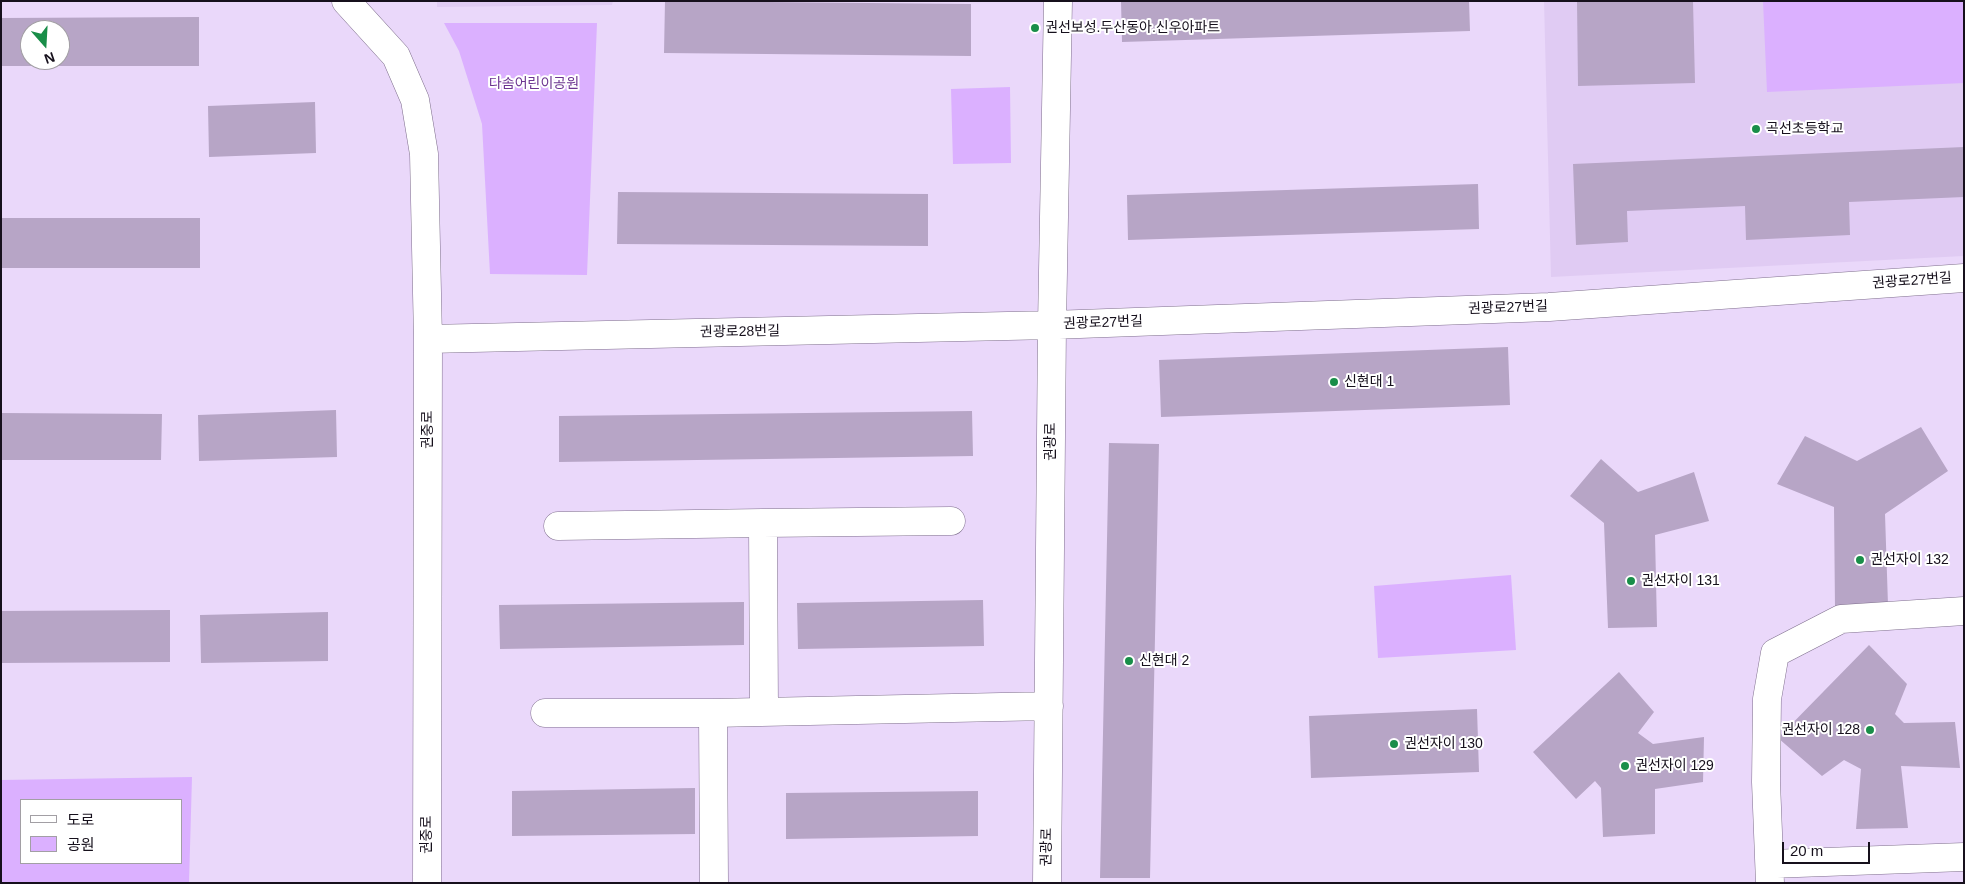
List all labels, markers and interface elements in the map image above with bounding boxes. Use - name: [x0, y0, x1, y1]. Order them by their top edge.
- north arrow: [20, 20, 70, 70]
- place label: 권선보성.두산동아.신우아파트: [1045, 20, 1220, 36]
- marker: 권선보성.두산동아.신우아파트: [1029, 22, 1041, 34]
- text: N: [42, 49, 57, 67]
- park label: 다솜어린이공원: [489, 76, 579, 92]
- place label: 곡선초등학교: [1766, 121, 1843, 137]
- marker: 곡선초등학교: [1750, 123, 1762, 135]
- street label: 권광로27번길: [1872, 270, 1952, 292]
- street label: 권광로27번길: [1468, 298, 1548, 318]
- street label: 권광로27번길: [1063, 313, 1143, 333]
- street label: 권광로28번길: [700, 323, 780, 341]
- place label: 신현대 1: [1344, 374, 1394, 390]
- marker: 신현대 1: [1328, 376, 1340, 388]
- street label: 권중로: [420, 411, 436, 449]
- street label: 권광로: [1043, 423, 1059, 461]
- place label: 권선자이 132: [1870, 552, 1949, 568]
- marker: 권선자이 132: [1854, 554, 1866, 566]
- place label: 권선자이 131: [1641, 573, 1720, 589]
- marker: 권선자이 131: [1625, 575, 1637, 587]
- place label: 신현대 2: [1139, 653, 1189, 669]
- marker: 신현대 2: [1123, 655, 1135, 667]
- place label: 권선자이 128: [1781, 722, 1860, 738]
- marker: 권선자이 128: [1864, 724, 1876, 736]
- place label: 권선자이 130: [1404, 736, 1483, 752]
- marker: 권선자이 130: [1388, 738, 1400, 750]
- place label: 권선자이 129: [1635, 758, 1714, 774]
- marker: 권선자이 129: [1619, 760, 1631, 772]
- legend: [20, 799, 182, 864]
- text: 도로: [67, 811, 95, 828]
- street label: 권중로: [419, 816, 435, 854]
- street label: 권광로: [1038, 828, 1056, 866]
- scale bar: [1785, 832, 1872, 864]
- text: 공원: [67, 836, 95, 853]
- text: 20 m: [1790, 842, 1823, 859]

